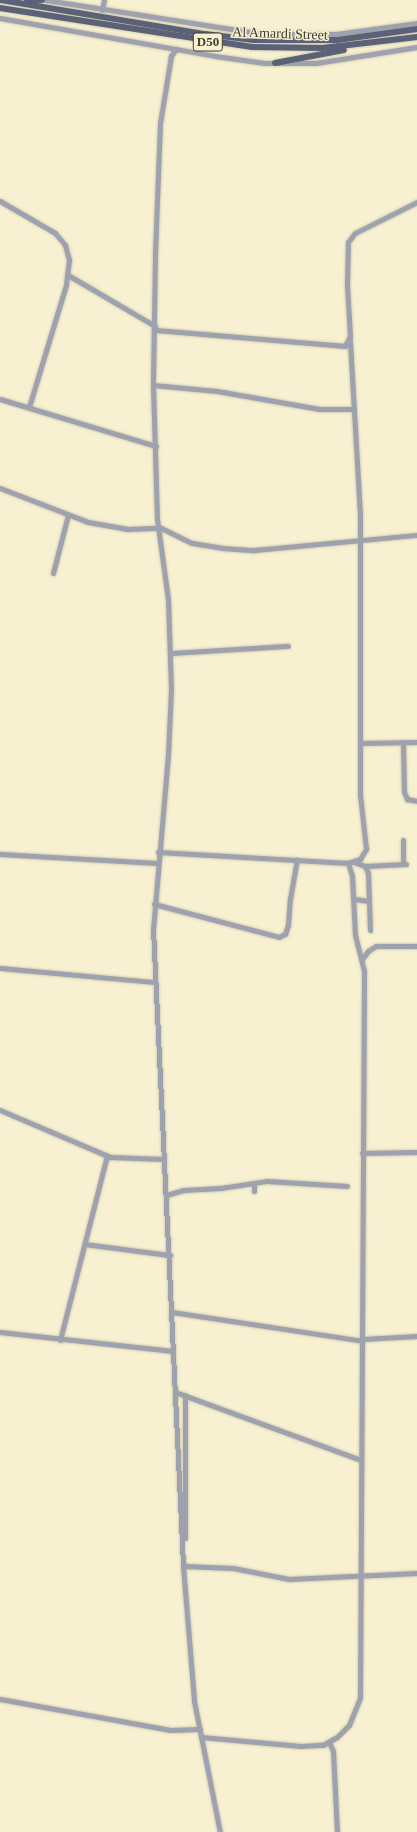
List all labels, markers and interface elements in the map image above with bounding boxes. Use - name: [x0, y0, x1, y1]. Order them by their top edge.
- street label: Al Amardi Street: [232, 24, 328, 44]
- road number: D50: [192, 31, 224, 53]

